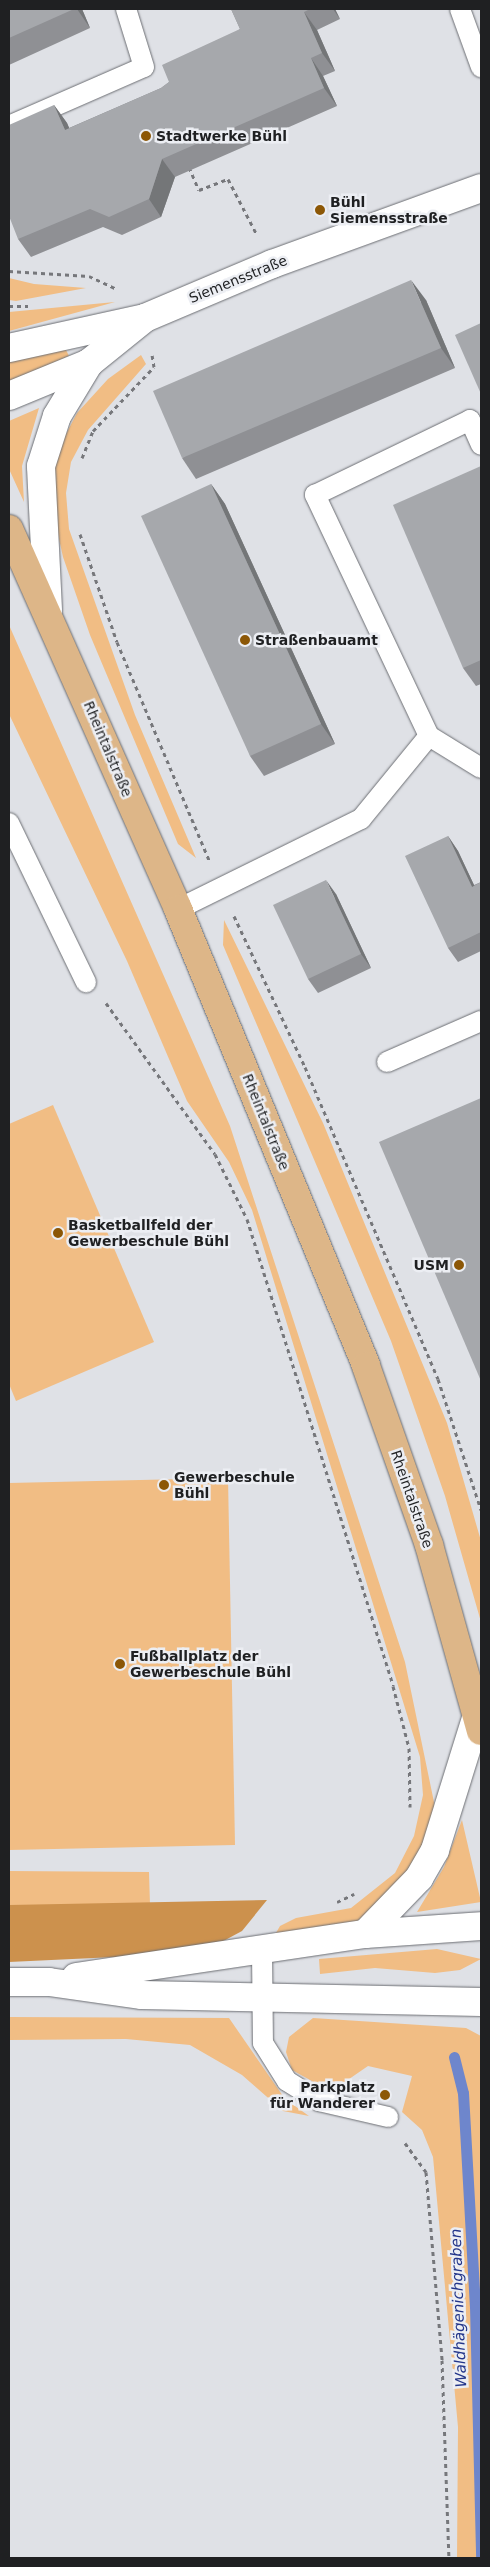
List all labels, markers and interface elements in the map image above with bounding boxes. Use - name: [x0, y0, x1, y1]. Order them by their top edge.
- place label: Stadtwerke Bühl: [156, 128, 287, 144]
- marker: Stadtwerke Bühl: [140, 130, 152, 142]
- place label: Bühl Siemensstraße: [330, 194, 448, 226]
- marker: Bühl Siemensstraße: [314, 204, 326, 216]
- street label: Siemensstraße: [186, 252, 290, 306]
- place label: Straßenbauamt: [255, 632, 378, 648]
- marker: Straßenbauamt: [239, 634, 251, 646]
- street label: Rheintalstraße: [80, 699, 136, 799]
- street label: Rheintalstraße: [239, 1071, 293, 1173]
- place label: Basketballfeld der Gewerbeschule Bühl: [68, 1217, 229, 1250]
- marker: Basketballfeld der Gewerbeschule Bühl: [52, 1227, 64, 1239]
- place label: USM: [414, 1257, 449, 1273]
- marker: USM: [453, 1259, 465, 1271]
- street label: Rheintalstraße: [387, 1448, 437, 1550]
- place label: Gewerbeschule Bühl: [174, 1469, 295, 1501]
- marker: Gewerbeschule Bühl: [158, 1479, 170, 1491]
- place label: Fußballplatz der Gewerbeschule Bühl: [130, 1648, 291, 1680]
- marker: Fußballplatz der Gewerbeschule Bühl: [114, 1658, 126, 1670]
- place label: Parkplatz für Wanderer: [270, 2079, 375, 2112]
- marker: Parkplatz für Wanderer: [379, 2089, 391, 2101]
- water label: Waldhägenichgraben: [447, 2228, 471, 2388]

